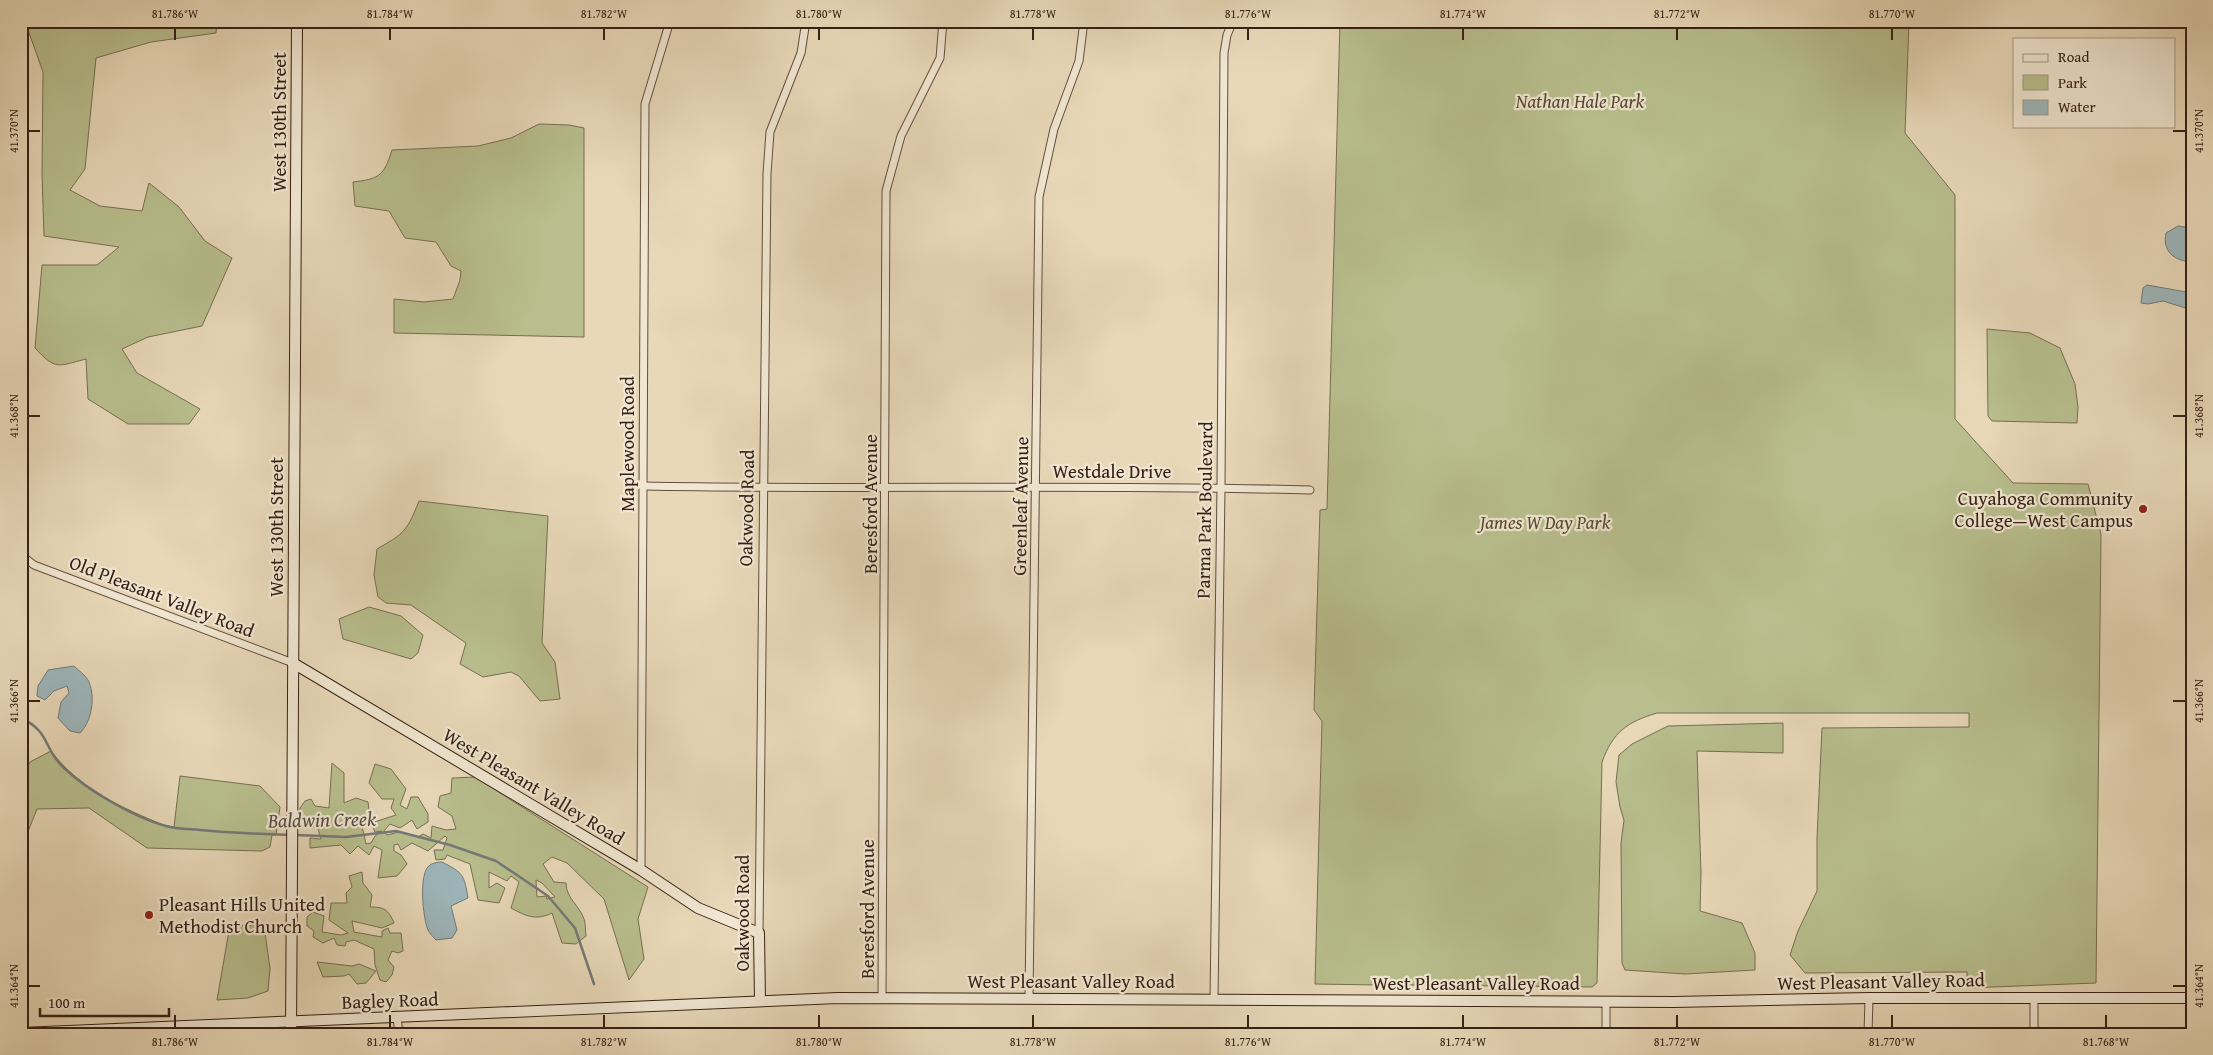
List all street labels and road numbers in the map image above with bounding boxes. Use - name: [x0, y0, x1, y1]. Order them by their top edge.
- street label: West 130th Street: [265, 52, 293, 192]
- street label: Maplewood Road: [613, 375, 641, 512]
- street label: Parma Park Boulevard: [1188, 420, 1220, 599]
- street label: Beresford Avenue: [856, 434, 884, 574]
- street label: Greenleaf Avenue: [1005, 436, 1035, 576]
- street label: Oakwood Road: [731, 448, 761, 567]
- street label: West 130th Street: [262, 457, 290, 597]
- street label: Westdale Drive: [1053, 457, 1171, 485]
- street label: Old Pleasant Valley Road: [65, 548, 259, 644]
- street label: West Pleasant Valley Road: [438, 721, 631, 852]
- street label: Beresford Avenue: [853, 839, 881, 979]
- street label: Oakwood Road: [728, 854, 756, 971]
- street label: West Pleasant Valley Road: [1777, 965, 1986, 997]
- street label: West Pleasant Valley Road: [967, 967, 1176, 995]
- street label: West Pleasant Valley Road: [1372, 969, 1581, 997]
- street label: Bagley Road: [341, 984, 440, 1016]

